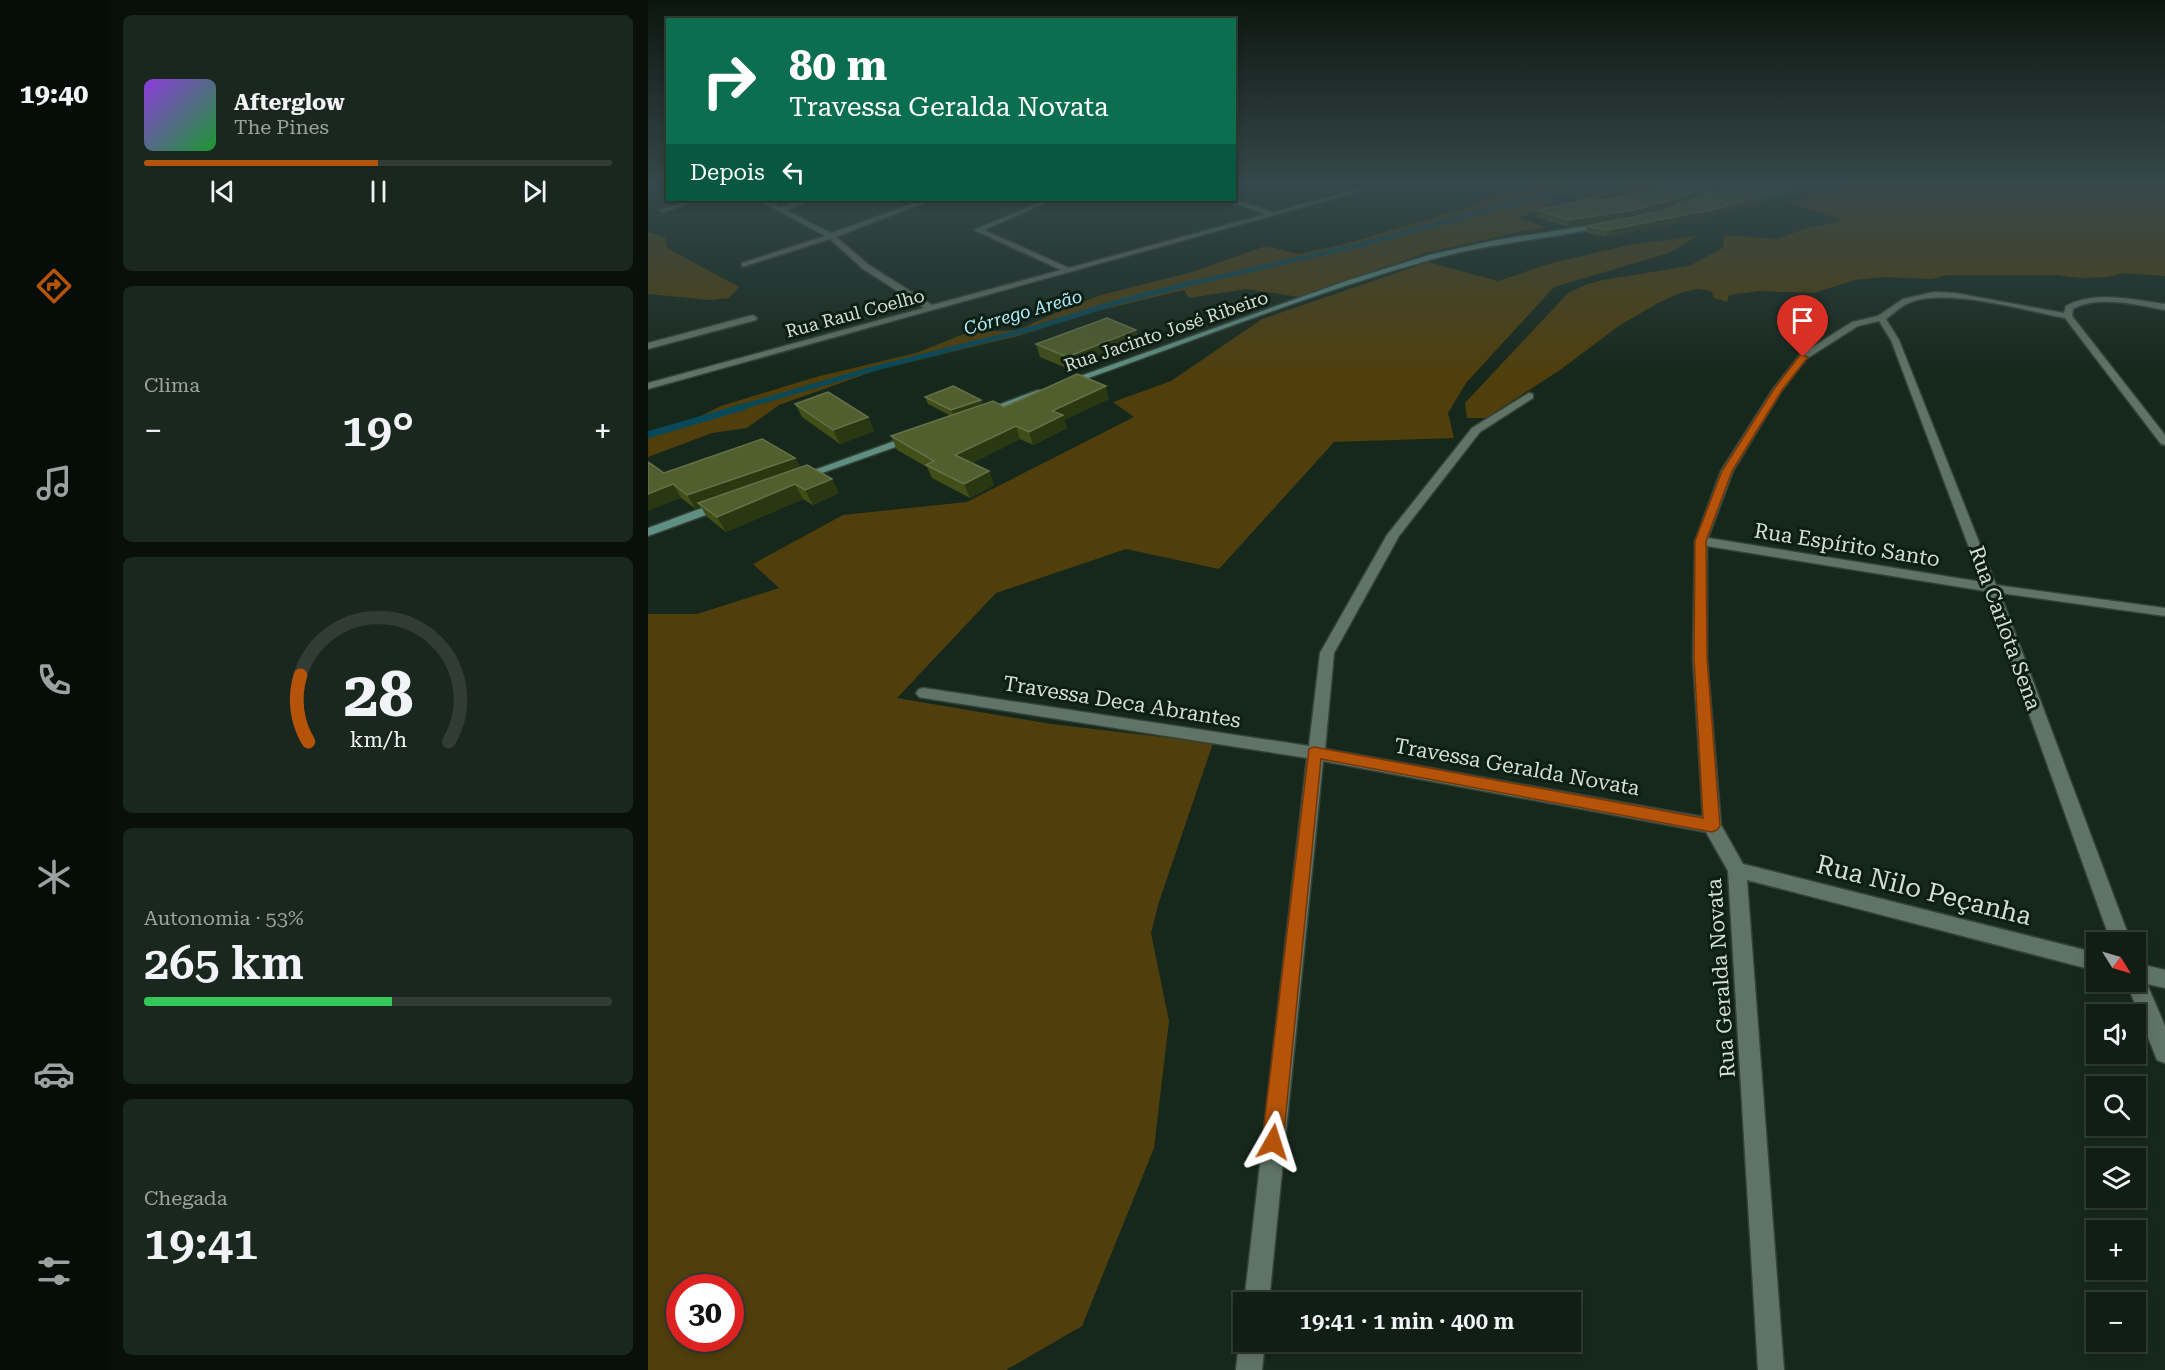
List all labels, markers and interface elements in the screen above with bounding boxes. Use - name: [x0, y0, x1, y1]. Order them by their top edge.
- text: 80 m: [789, 41, 887, 90]
- icon: right: [690, 42, 768, 120]
- text: 19:40: [20, 78, 88, 110]
- text: Afterglow: [234, 90, 345, 115]
- text: Travessa Geralda Novata: [789, 91, 1109, 123]
- text: The Pines: [234, 115, 329, 139]
- icon: left: [777, 156, 810, 189]
- text: Depois: [690, 160, 765, 185]
- icon: previous: [206, 175, 239, 208]
- icon: pause: [362, 175, 395, 208]
- icon: next: [518, 175, 551, 208]
- icon: directions: [33, 265, 75, 307]
- street label: Rua Raul Coelho: [783, 284, 927, 342]
- water label: Córrego Areão: [961, 285, 1085, 339]
- street label: Rua Jacinto José Ribeiro: [1061, 286, 1271, 376]
- pin: [1777, 295, 1828, 357]
- icon: arrive: [1786, 304, 1819, 337]
- text: Clima: [144, 373, 200, 397]
- text: 19°: [342, 404, 414, 457]
- text: −: [144, 411, 162, 450]
- text: +: [594, 411, 612, 450]
- icon: music: [33, 462, 75, 504]
- street label: Rua Espírito Santo: [1752, 518, 1942, 572]
- street label: Rua Carlota Sena: [1964, 543, 2046, 714]
- text: 28: [343, 658, 413, 731]
- icon: phone: [33, 659, 75, 701]
- street label: Travessa Deca Abrantes: [1001, 671, 1243, 733]
- text: km/h: [349, 727, 407, 752]
- street label: Travessa Geralda Novata: [1392, 734, 1642, 801]
- street label: Rua Nilo Peçanha: [1813, 849, 2035, 931]
- icon: climate: [33, 856, 75, 898]
- street label: Rua Geralda Novata: [1702, 877, 1740, 1078]
- text: Autonomia · 53%: [144, 906, 304, 930]
- north arrow: [2086, 932, 2146, 992]
- map controls: [2086, 932, 2146, 1352]
- text: 265 km: [144, 937, 304, 990]
- button: sound: [2086, 1004, 2146, 1064]
- icon: car: [33, 1053, 75, 1095]
- button: search: [2086, 1076, 2146, 1136]
- position arrow: [1241, 1110, 1305, 1174]
- button: layers: [2086, 1148, 2146, 1208]
- text: Chegada: [144, 1186, 228, 1210]
- text: 19:41: [144, 1217, 258, 1270]
- button: +: [2086, 1220, 2146, 1280]
- icon: filters: [33, 1250, 75, 1292]
- speed limit sign: 30: [666, 1274, 744, 1352]
- button: −: [2086, 1292, 2146, 1352]
- text: 19:41 · 1 min · 400 m: [1300, 1309, 1514, 1334]

